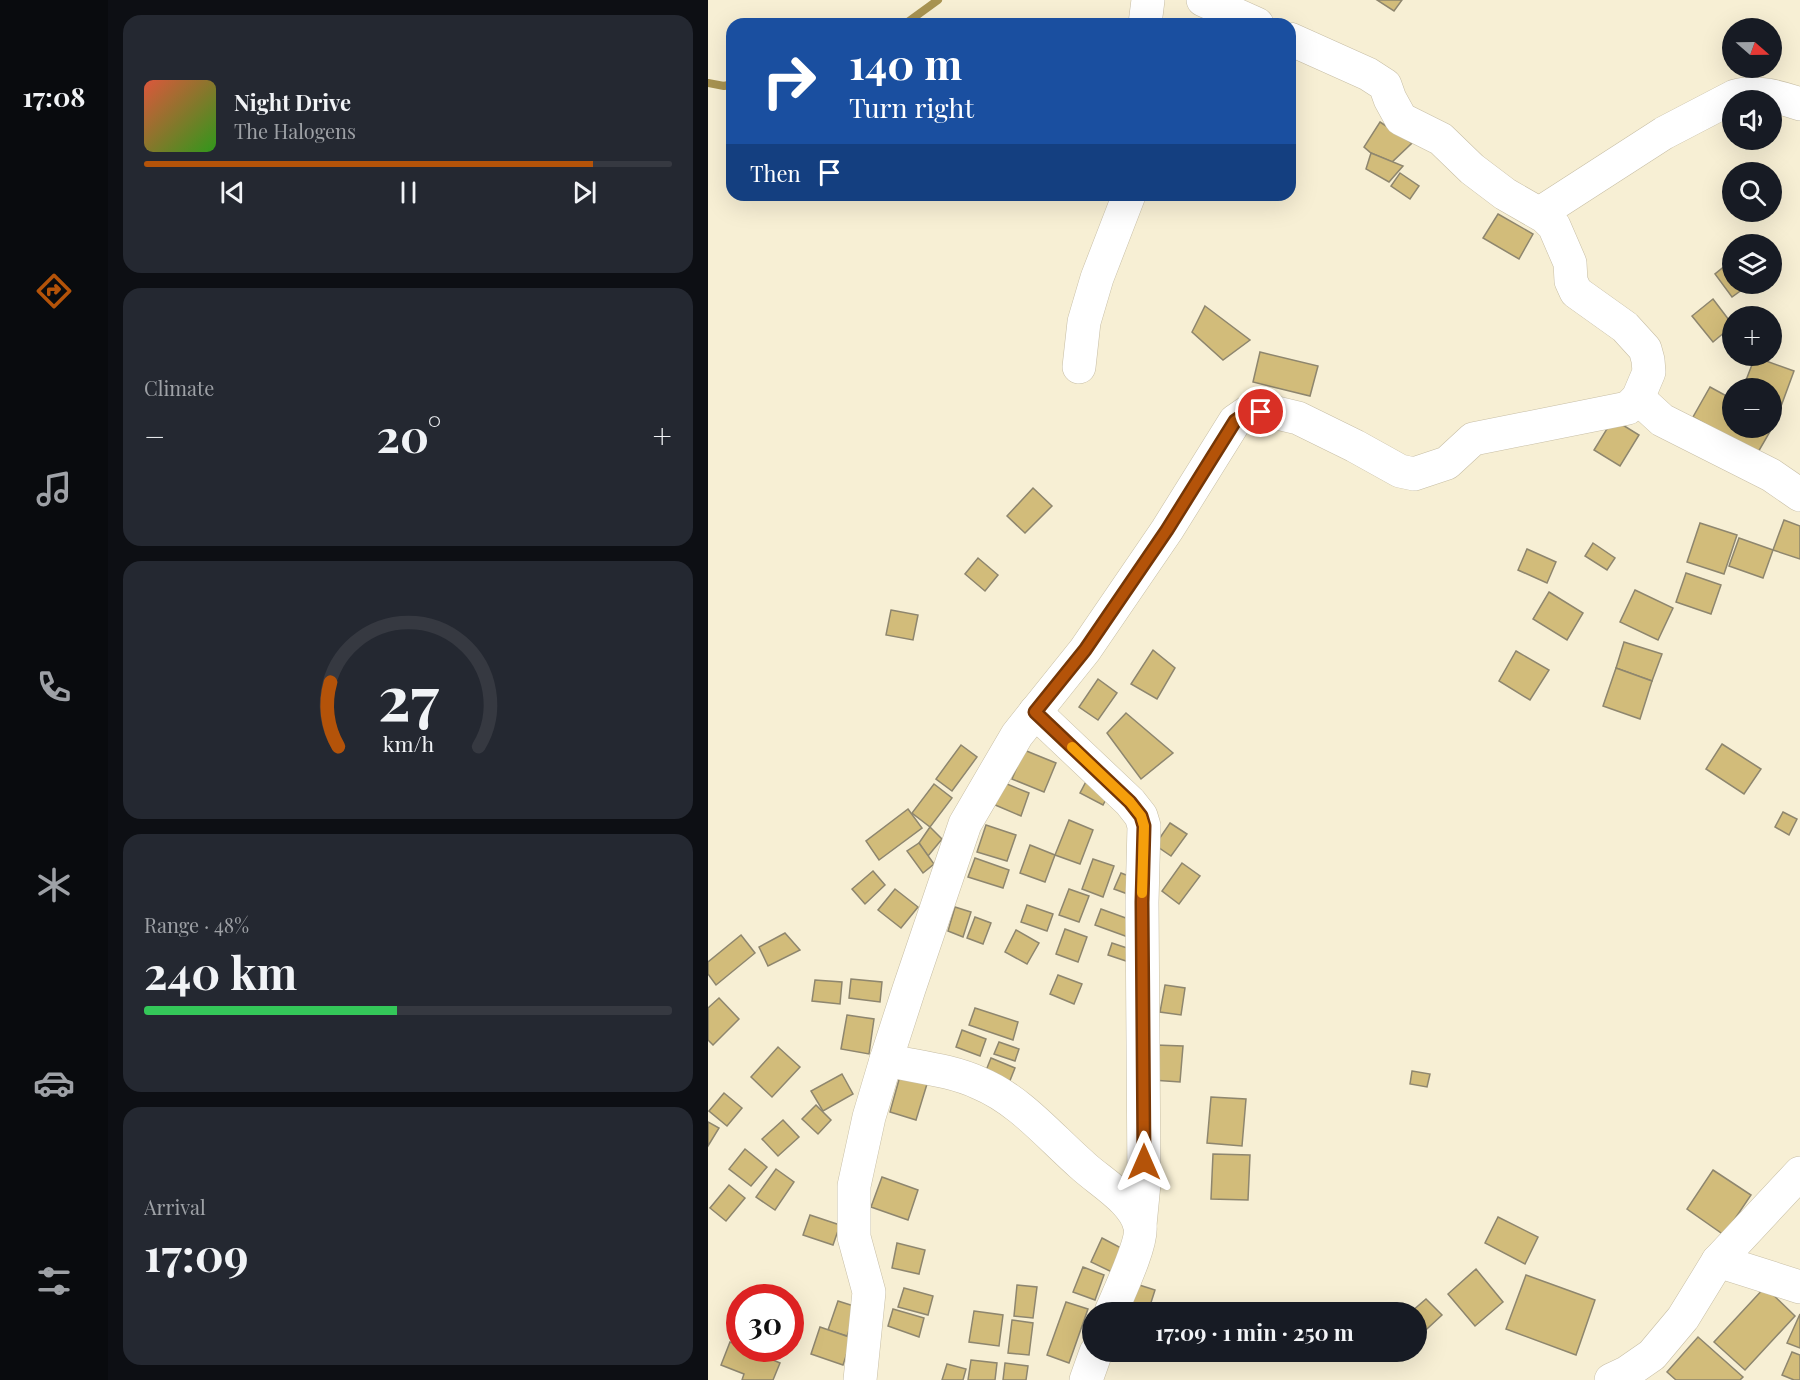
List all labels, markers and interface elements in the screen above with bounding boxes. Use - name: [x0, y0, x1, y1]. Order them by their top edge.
- north arrow: [1722, 18, 1782, 78]
- map controls: [1722, 18, 1782, 438]
- text: 140 m: [849, 35, 962, 91]
- icon: right: [750, 42, 828, 120]
- text: 17:08: [22, 78, 86, 114]
- text: Night Drive: [234, 87, 351, 117]
- text: Turn right: [849, 89, 974, 125]
- button: sound: [1722, 90, 1782, 150]
- text: The Halogens: [234, 117, 356, 144]
- icon: arrive: [813, 156, 846, 189]
- text: Then: [750, 158, 801, 188]
- button: search: [1722, 162, 1782, 222]
- icon: previous: [216, 176, 249, 209]
- icon: pause: [392, 176, 425, 209]
- icon: next: [568, 176, 601, 209]
- button: layers: [1722, 234, 1782, 294]
- icon: directions: [33, 270, 75, 312]
- button: +: [1722, 306, 1782, 366]
- text: Climate: [144, 374, 214, 401]
- button: −: [1722, 378, 1782, 438]
- pin: [1235, 386, 1286, 437]
- icon: arrive: [1244, 395, 1277, 428]
- text: 20°: [377, 404, 441, 464]
- text: −: [144, 413, 165, 457]
- text: +: [653, 413, 672, 457]
- icon: music: [33, 468, 75, 510]
- text: 27: [377, 653, 439, 737]
- icon: phone: [33, 666, 75, 708]
- text: km/h: [382, 729, 434, 757]
- icon: climate: [33, 864, 75, 906]
- text: Range · 48%: [144, 911, 249, 938]
- text: 240 km: [144, 941, 297, 1001]
- icon: car: [33, 1062, 75, 1104]
- position arrow: [1112, 1130, 1176, 1194]
- text: Arrival: [144, 1193, 206, 1220]
- text: 17:09: [144, 1223, 249, 1283]
- icon: filters: [33, 1260, 75, 1302]
- speed limit sign: 30: [726, 1284, 804, 1362]
- text: 17:09 · 1 min · 250 m: [1155, 1317, 1354, 1347]

